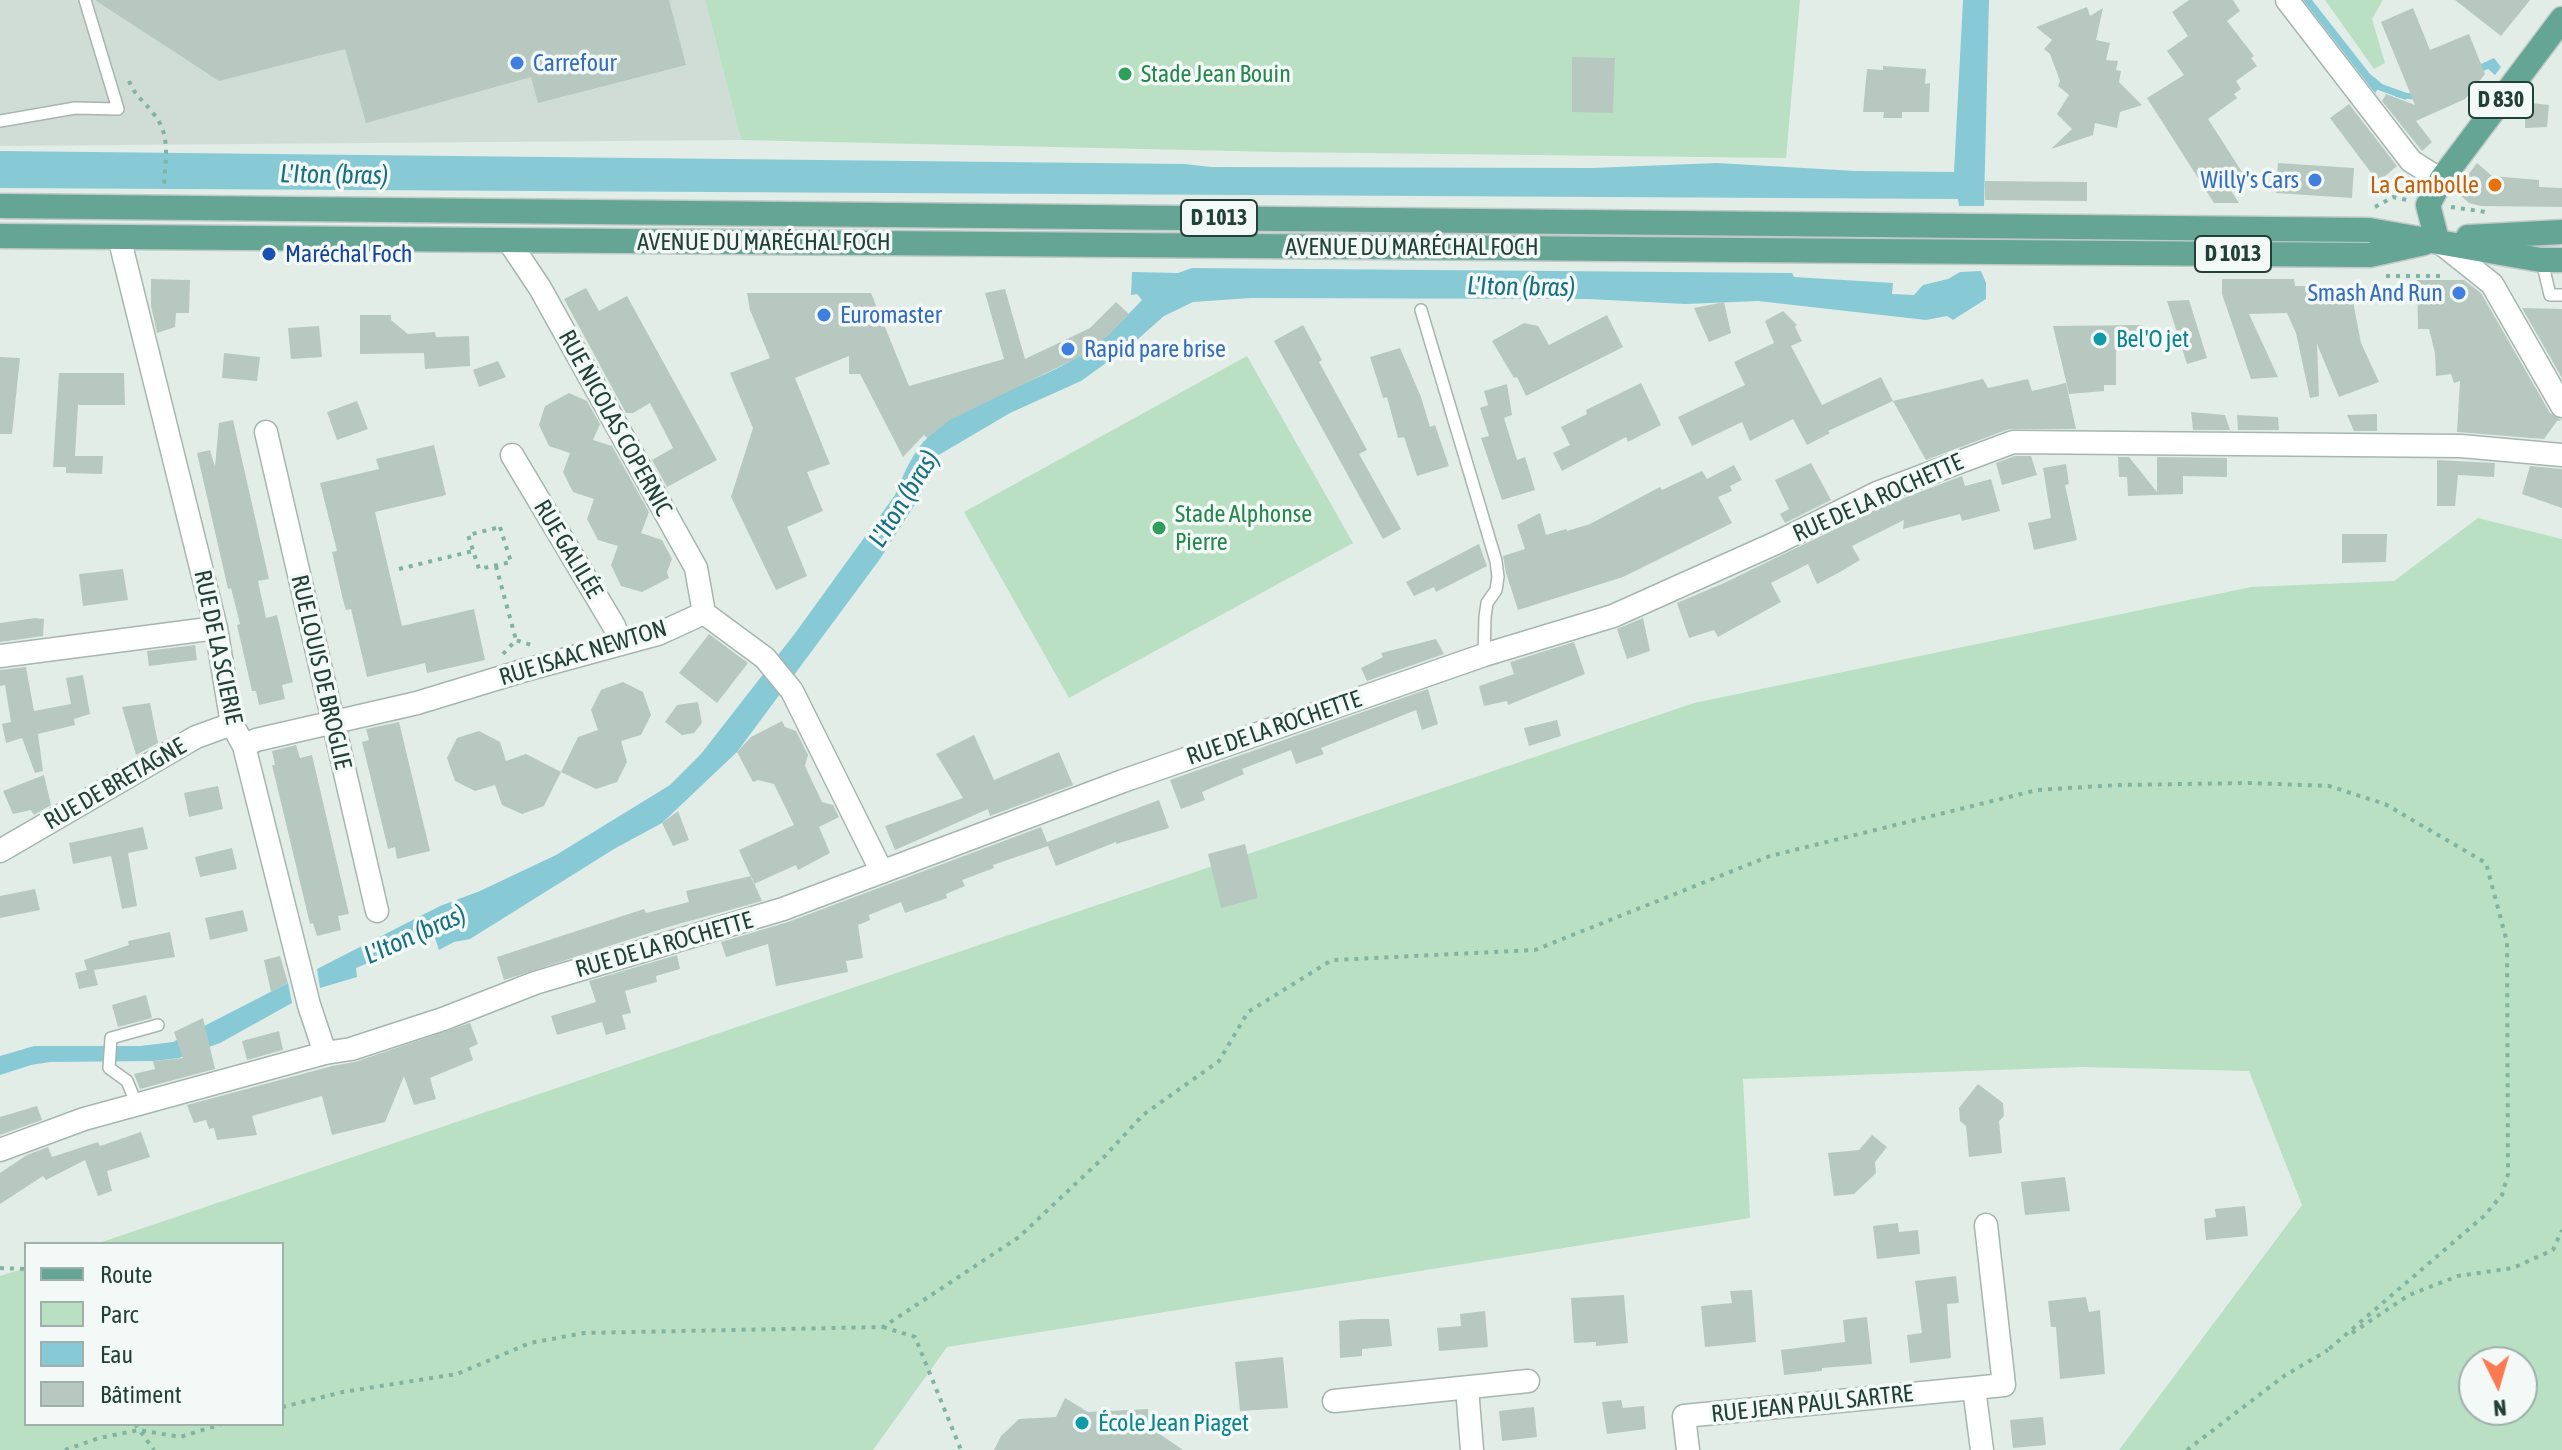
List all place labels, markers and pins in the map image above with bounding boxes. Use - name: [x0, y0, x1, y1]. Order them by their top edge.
- place label: Carrefour: [533, 49, 617, 77]
- marker: Carrefour: [508, 54, 526, 72]
- place label: Stade Jean Bouin: [1141, 60, 1291, 88]
- marker: Stade Jean Bouin: [1116, 65, 1134, 83]
- place label: Willy's Cars: [2201, 166, 2299, 194]
- marker: Willy's Cars: [2306, 171, 2324, 189]
- place label: La Cambolle: [2370, 171, 2479, 199]
- marker: La Cambolle: [2486, 176, 2504, 194]
- place label: Maréchal Foch: [285, 240, 412, 268]
- marker: Maréchal Foch: [260, 245, 278, 263]
- place label: Smash And Run: [2308, 279, 2443, 307]
- marker: Smash And Run: [2450, 284, 2468, 302]
- place label: Euromaster: [840, 301, 942, 329]
- marker: Euromaster: [815, 306, 833, 324]
- place label: Bel'O jet: [2116, 325, 2189, 353]
- marker: Bel'O jet: [2091, 330, 2109, 348]
- place label: Rapid pare brise: [1084, 335, 1226, 363]
- marker: Rapid pare brise: [1059, 340, 1077, 358]
- place label: Stade Alphonse Pierre: [1175, 500, 1312, 556]
- marker: Stade Alphonse Pierre: [1150, 519, 1168, 537]
- place label: École Jean Piaget: [1098, 1409, 1249, 1437]
- marker: École Jean Piaget: [1073, 1414, 1091, 1432]

